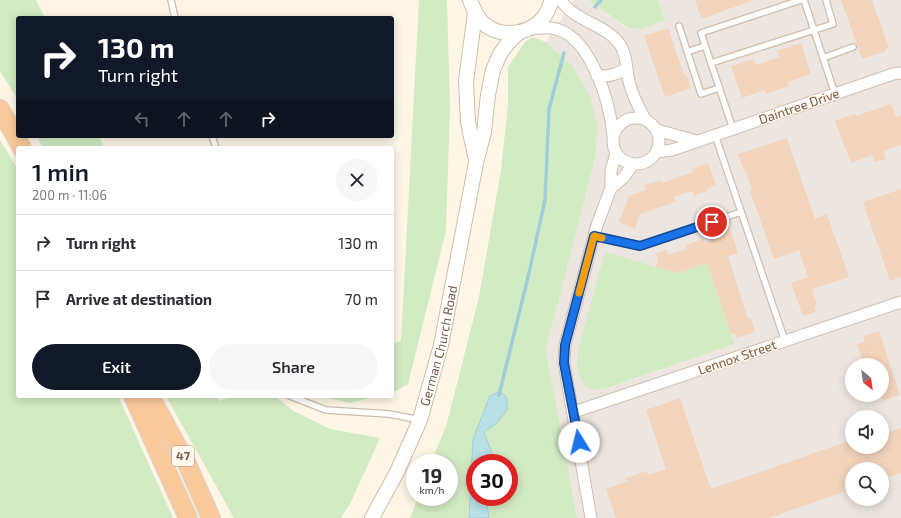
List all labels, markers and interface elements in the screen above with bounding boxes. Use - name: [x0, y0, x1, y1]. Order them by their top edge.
- text: 130 m: [98, 30, 174, 64]
- icon: right: [32, 32, 84, 84]
- text: Turn right: [98, 64, 178, 86]
- street label: Daintree Drive: [757, 85, 841, 127]
- icon: left: [131, 108, 153, 130]
- icon: ahead: [173, 108, 195, 130]
- icon: ahead: [215, 108, 237, 130]
- icon: right: [257, 108, 279, 130]
- text: 1 min: [32, 157, 89, 186]
- button: close: [336, 159, 378, 201]
- text: 200 m · 11:06: [32, 187, 107, 203]
- pin: [695, 205, 729, 239]
- icon: arrive: [701, 211, 723, 233]
- icon: right: [32, 232, 54, 254]
- text: Turn right: [66, 234, 136, 252]
- text: 130 m: [338, 234, 378, 252]
- street label: German Church Road: [416, 284, 460, 408]
- icon: arrive: [32, 288, 54, 310]
- text: Arrive at destination: [66, 290, 212, 308]
- text: 70 m: [345, 290, 378, 308]
- street label: Lennox Street: [696, 336, 778, 378]
- button: Exit: [32, 344, 201, 390]
- button: Share: [209, 344, 378, 390]
- north arrow: [845, 358, 889, 402]
- map controls: [845, 358, 889, 506]
- button: sound: [845, 410, 889, 454]
- position arrow: [558, 421, 600, 463]
- road number: 47: [172, 446, 194, 466]
- speed limit sign: 30: [466, 454, 518, 506]
- button: search: [845, 462, 889, 506]
- text: 19: [422, 463, 442, 487]
- text: km/h: [420, 484, 444, 496]

